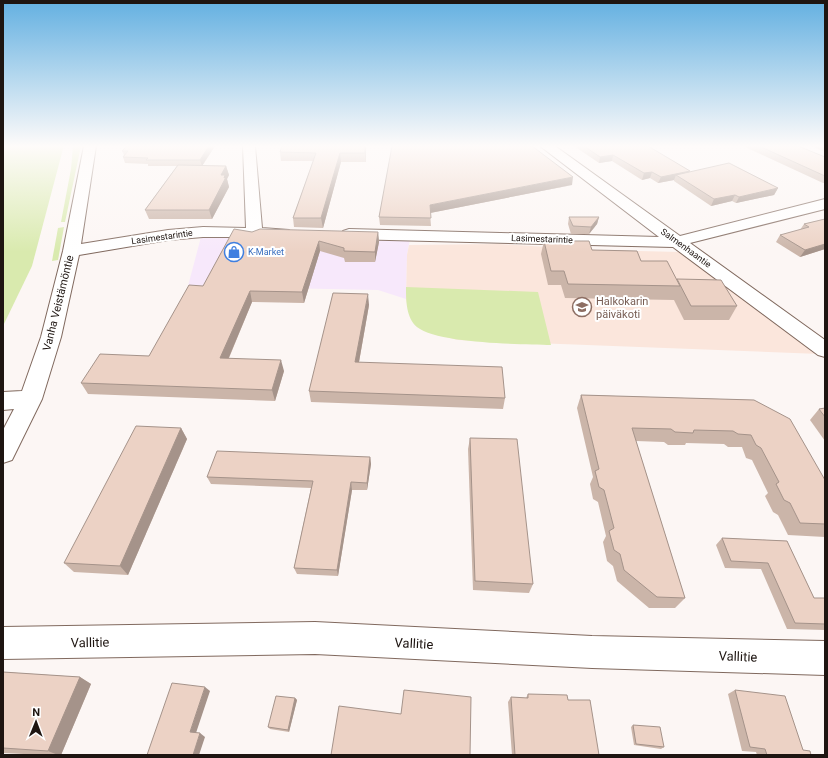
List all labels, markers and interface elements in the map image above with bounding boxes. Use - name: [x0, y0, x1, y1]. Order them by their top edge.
- street label: Salmenhaantie: [659, 226, 713, 270]
- street label: Lasimestarintie: [131, 228, 194, 246]
- street label: Lasimestarintie: [511, 233, 573, 245]
- shop icon: K-Market: [223, 241, 245, 263]
- place label: K-Market: [248, 247, 284, 257]
- street label: Vanha Veistämöntie: [40, 254, 77, 352]
- place label: Halkokarin päiväkoti: [596, 295, 648, 321]
- school or university icon: Halkokarin päiväkoti: [571, 296, 593, 318]
- street label: Vallitie: [70, 635, 110, 650]
- street label: Vallitie: [394, 635, 434, 652]
- street label: Vallitie: [718, 648, 758, 665]
- north arrow: [16, 702, 56, 742]
- text: N: [32, 706, 40, 719]

